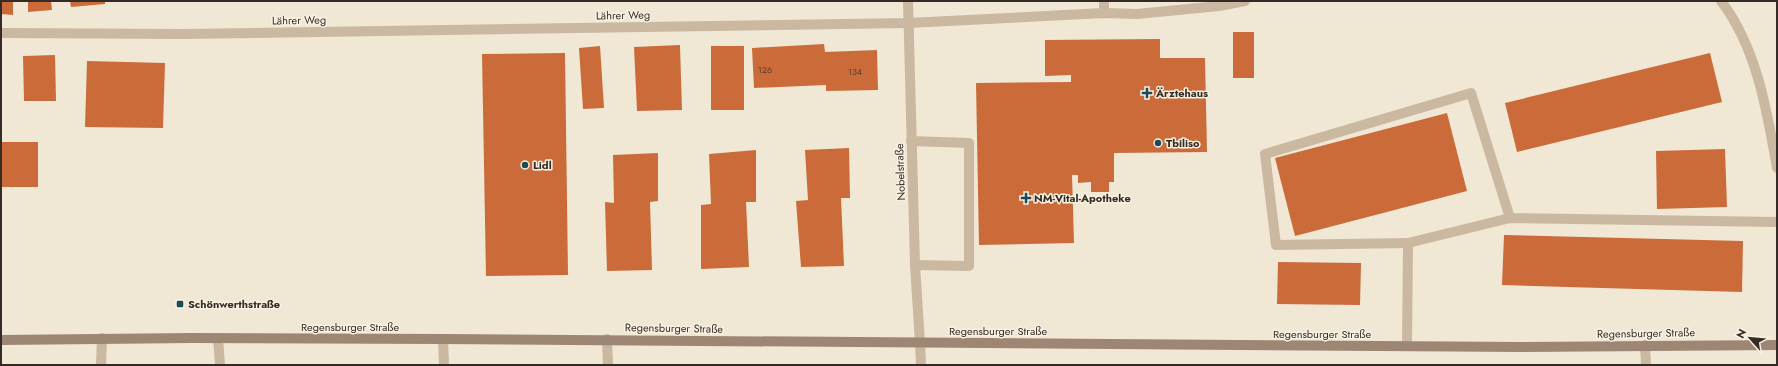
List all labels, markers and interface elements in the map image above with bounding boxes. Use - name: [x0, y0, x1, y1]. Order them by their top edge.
- street label: Lährer Weg: [596, 7, 650, 23]
- street label: Lährer Weg: [272, 12, 326, 28]
- house number: 126: [758, 63, 772, 76]
- house number: 134: [848, 65, 862, 78]
- place label: Ärztehaus: [1155, 85, 1208, 101]
- marker: Ärztehaus: [1141, 87, 1153, 99]
- place label: Tbiliso: [1166, 135, 1200, 151]
- marker: Tbiliso: [1153, 138, 1163, 148]
- street label: Nobelstraße: [891, 143, 909, 201]
- place label: Lidl: [533, 157, 552, 173]
- marker: Lidl: [520, 160, 530, 170]
- place label: NM-Vital-Apotheke: [1034, 190, 1131, 206]
- marker: NM-Vital-Apotheke: [1021, 193, 1031, 203]
- place label: Schönwerthstraße: [188, 296, 280, 312]
- marker: Schönwerthstraße: [175, 299, 185, 309]
- north arrow: [1730, 318, 1770, 358]
- street label: Regensburger Straße: [301, 319, 399, 335]
- street label: Regensburger Straße: [625, 319, 724, 337]
- street label: Regensburger Straße: [949, 323, 1047, 339]
- street label: Regensburger Straße: [1597, 324, 1696, 342]
- street label: Regensburger Straße: [1273, 326, 1371, 342]
- text: N: [1732, 326, 1750, 341]

